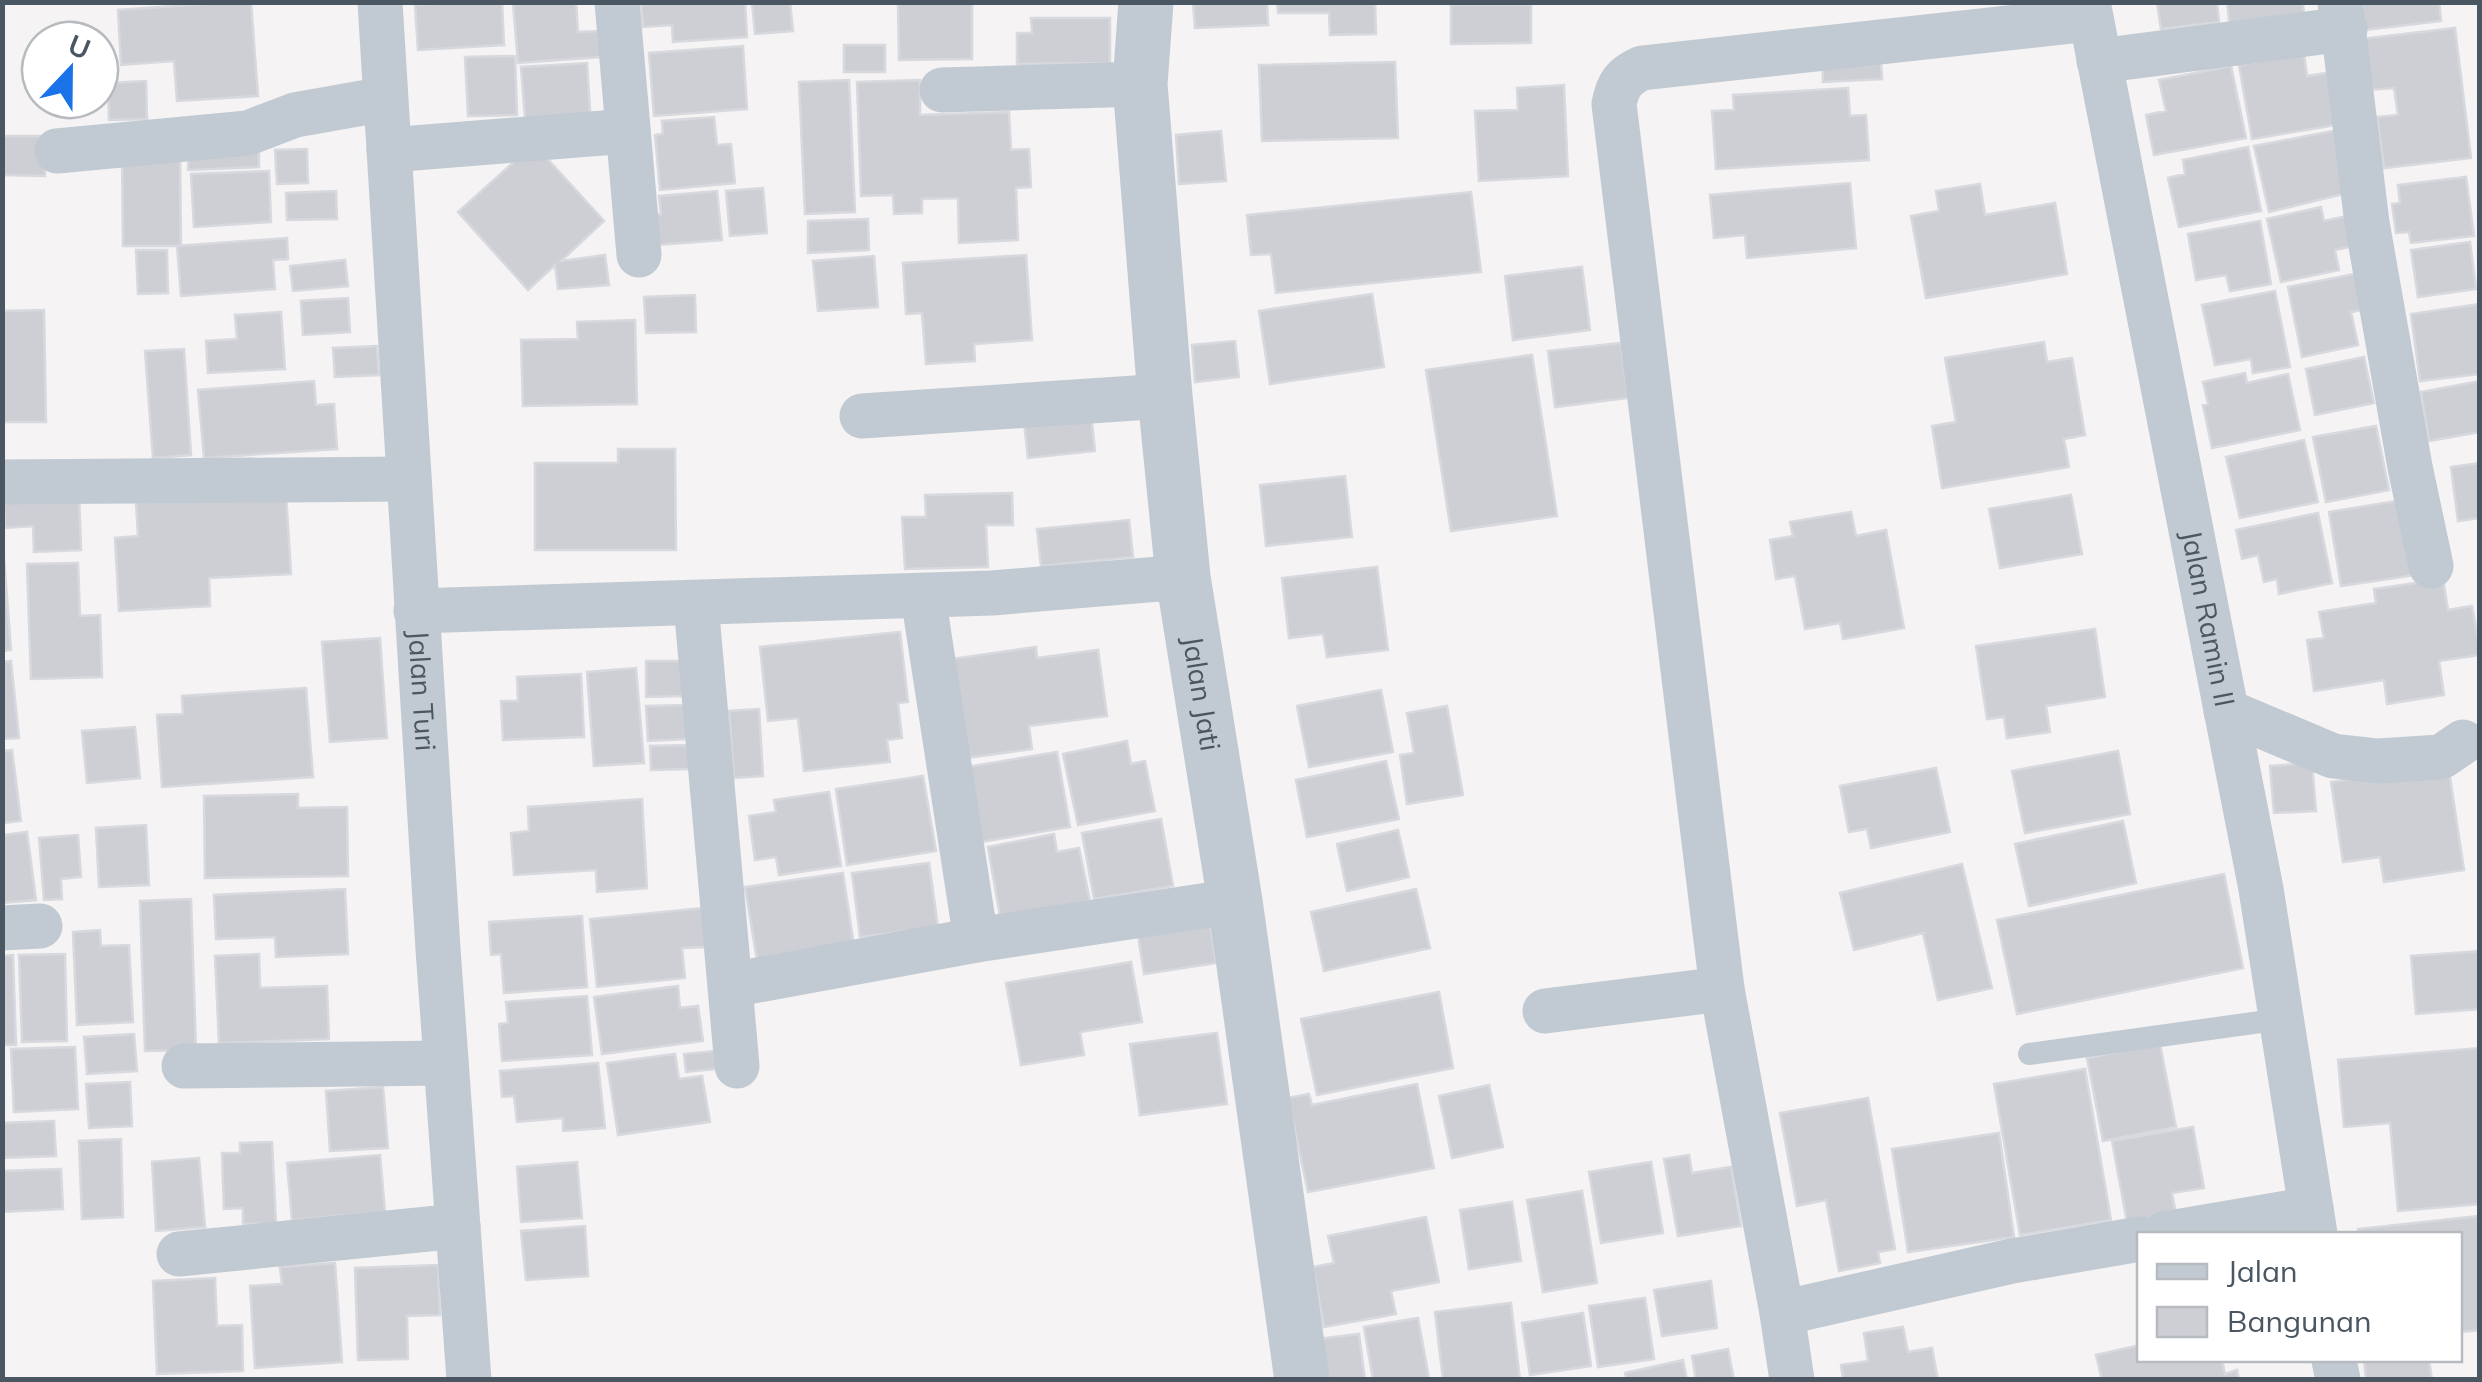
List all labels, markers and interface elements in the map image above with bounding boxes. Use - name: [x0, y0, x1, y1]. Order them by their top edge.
- north arrow: [20, 20, 120, 120]
- text: U: [63, 26, 96, 66]
- street label: Jalan Ramin II: [2174, 527, 2243, 709]
- street label: Jalan Turi: [402, 629, 444, 752]
- street label: Jalan Jati: [1176, 633, 1229, 753]
- legend: [2137, 1232, 2462, 1362]
- text: Jalan: [2227, 1252, 2298, 1290]
- text: Bangunan: [2227, 1302, 2372, 1340]

